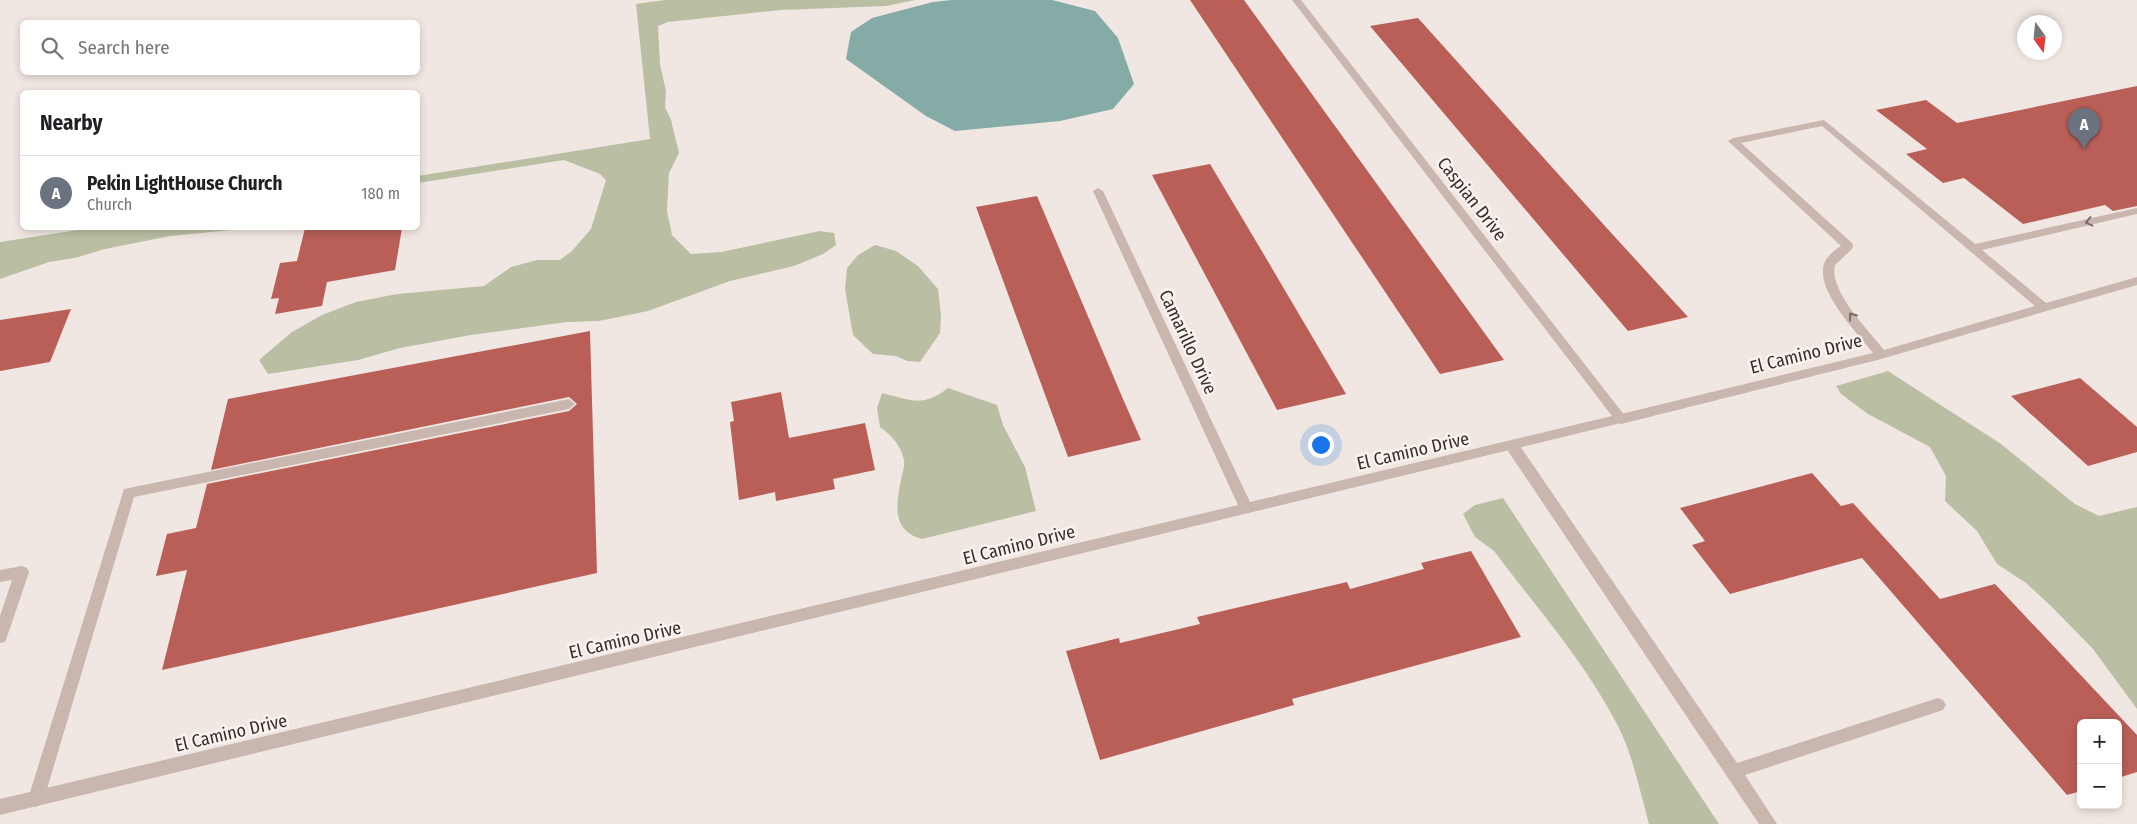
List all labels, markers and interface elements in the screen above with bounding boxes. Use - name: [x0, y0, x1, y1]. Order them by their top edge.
- north arrow: [2017, 15, 2062, 60]
- search box: [20, 20, 420, 75]
- icon: search: [38, 34, 66, 62]
- text: Search here: [78, 36, 170, 59]
- pin: A: [2068, 108, 2100, 149]
- text: Nearby: [40, 110, 102, 136]
- street label: Caspian Drive: [1433, 153, 1512, 245]
- text: Pekin LightHouse Church: [87, 172, 282, 195]
- text: A: [52, 184, 60, 203]
- text: 180 m: [361, 184, 400, 203]
- text: Church: [87, 195, 132, 214]
- one-way arrow: [2085, 216, 2094, 227]
- street label: Camarillo Drive: [1154, 286, 1222, 398]
- one-way arrow: [1849, 313, 1857, 322]
- street label: El Camino Drive: [1748, 329, 1864, 379]
- street label: El Camino Drive: [1355, 427, 1471, 475]
- your location: [1308, 432, 1334, 458]
- street label: El Camino Drive: [961, 520, 1077, 570]
- street label: El Camino Drive: [567, 616, 683, 664]
- street label: El Camino Drive: [173, 709, 289, 757]
- map controls: [2077, 719, 2122, 809]
- button: +: [2077, 719, 2122, 764]
- button: −: [2077, 764, 2122, 809]

